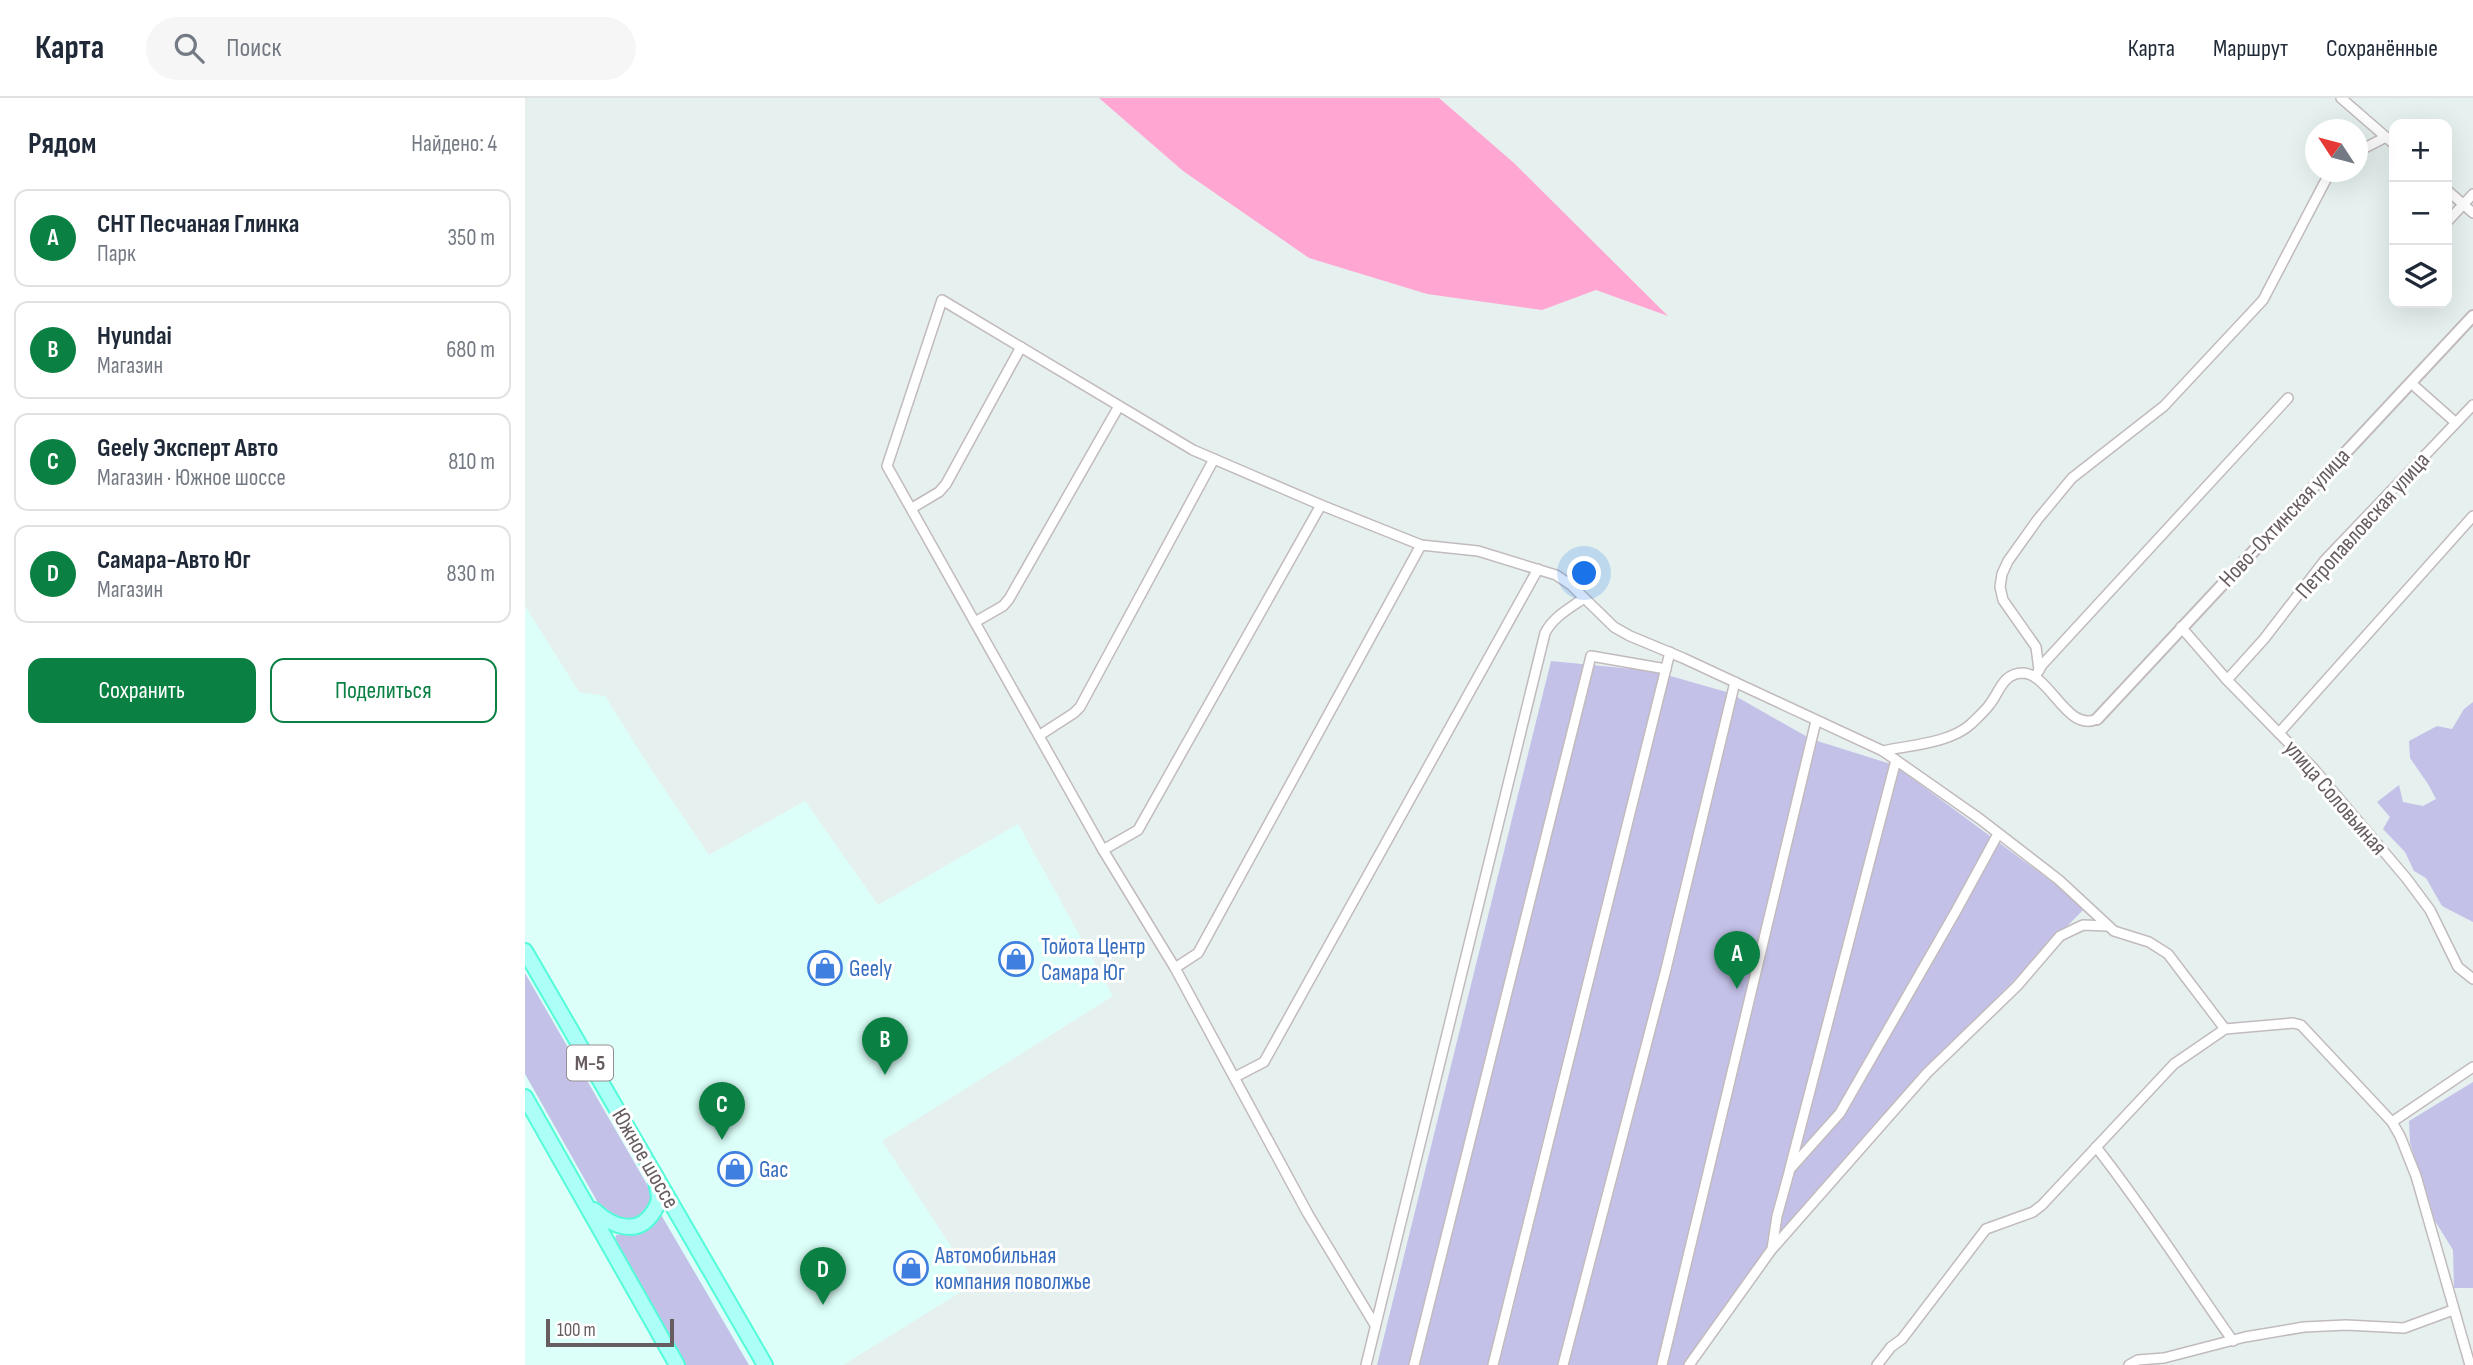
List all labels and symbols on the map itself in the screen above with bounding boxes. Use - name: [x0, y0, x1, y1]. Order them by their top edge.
- north arrow: [2305, 119, 2368, 182]
- street label: Ново-Охтинская улица: [2213, 442, 2356, 593]
- street label: Петропавловская улица: [2290, 447, 2436, 605]
- your location: [1567, 556, 1601, 590]
- street label: улица Соловьиная: [2278, 734, 2393, 861]
- pin: A: [1714, 931, 1760, 989]
- place label: Тойота Центр Самара Юг: [1041, 933, 1146, 987]
- shop icon: Тойота Центр Самара Юг: [997, 940, 1035, 978]
- shop icon: Geely: [806, 949, 844, 987]
- place label: Geely: [849, 955, 892, 983]
- pin: B: [862, 1017, 908, 1075]
- road number: М-5: [567, 1046, 613, 1080]
- pin: C: [699, 1082, 745, 1140]
- street label: Южное шоссе: [605, 1104, 685, 1213]
- shop icon: Gac: [716, 1150, 754, 1188]
- place label: Gac: [759, 1156, 788, 1184]
- place label: Автомобильная компания поволжье: [934, 1242, 1091, 1296]
- pin: D: [800, 1247, 846, 1305]
- shop icon: Автомобильная компания поволжье: [892, 1249, 930, 1287]
- scale bar: [546, 1316, 674, 1348]

